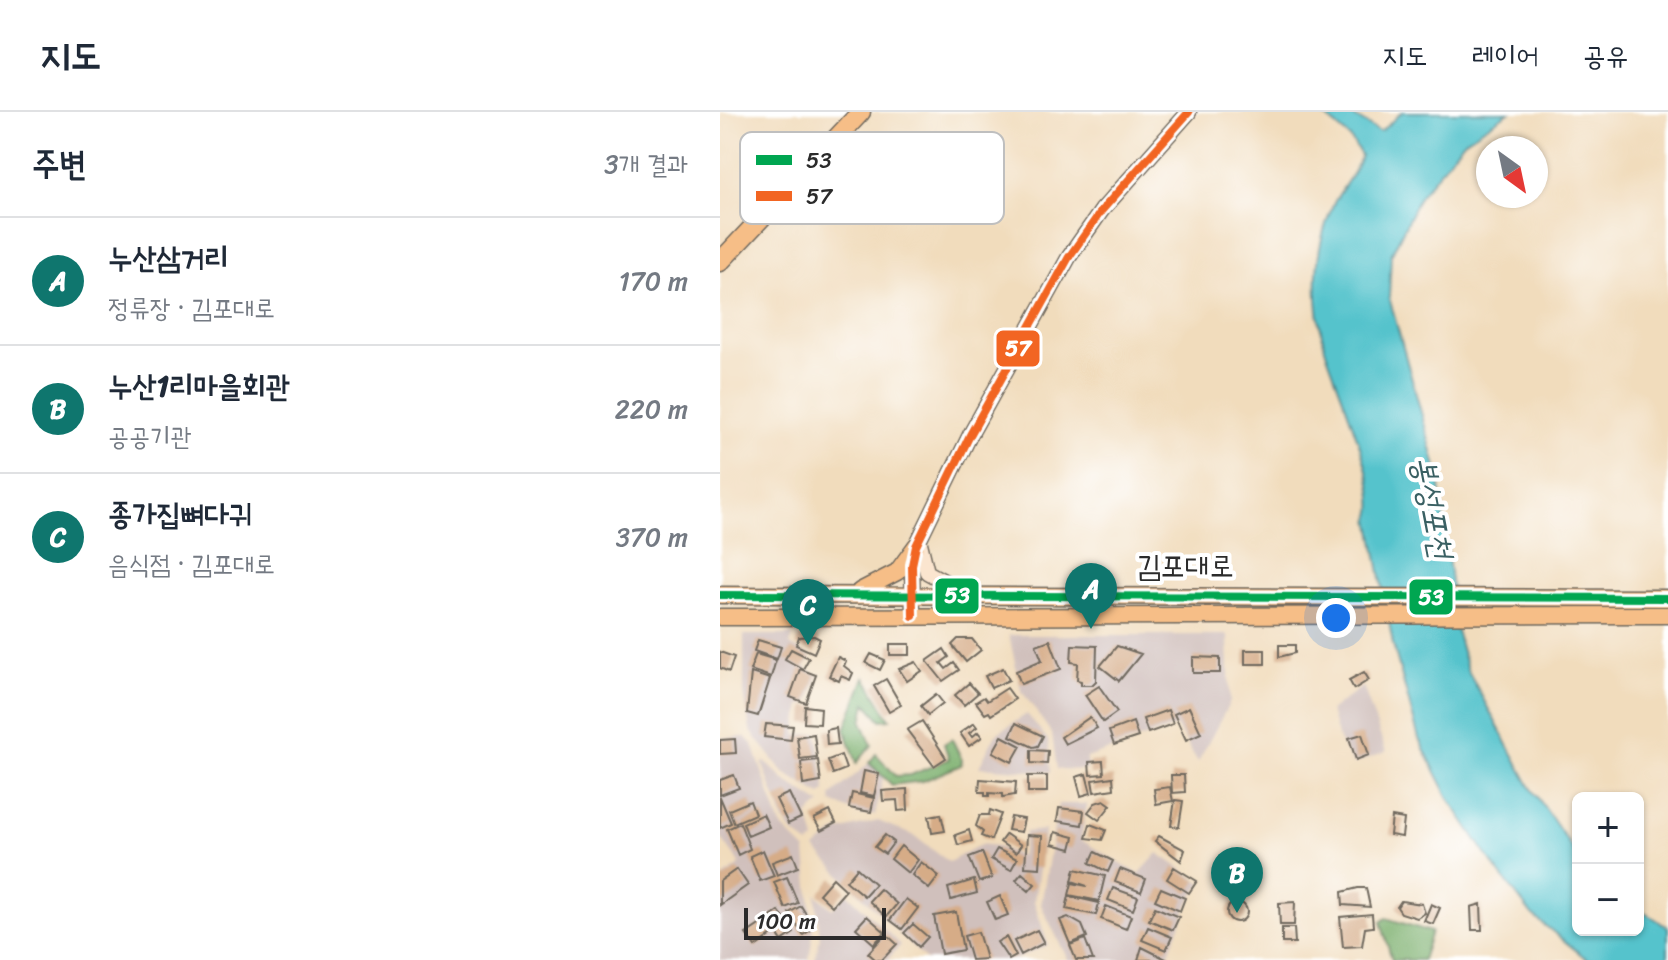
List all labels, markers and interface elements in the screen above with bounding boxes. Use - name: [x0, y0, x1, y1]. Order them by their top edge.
- text: 지도: [40, 22, 101, 89]
- text: 지도: [1382, 31, 1427, 80]
- text: 레이어: [1471, 31, 1539, 80]
- text: 공유: [1583, 31, 1628, 80]
- legend: [740, 132, 1004, 224]
- text: 주변: [32, 134, 87, 194]
- north arrow: [1476, 136, 1548, 208]
- text: 3개 결과: [604, 141, 688, 187]
- text: 53: [806, 141, 832, 180]
- text: 57: [806, 177, 833, 216]
- text: 누산삼거리: [108, 231, 229, 285]
- text: A: [49, 258, 67, 304]
- text: 170 m: [619, 258, 688, 304]
- text: 정류장 · 김포대로: [108, 285, 275, 331]
- line badge: 57: [995, 329, 1041, 368]
- text: 57: [1005, 329, 1033, 368]
- text: 누산1리마을회관: [108, 359, 290, 413]
- text: B: [50, 386, 66, 432]
- text: 220 m: [615, 386, 688, 432]
- text: 공공기관: [108, 413, 192, 459]
- water label: 봉성포천: [1395, 451, 1471, 566]
- text: 종가집뼈다귀: [108, 487, 253, 541]
- text: C: [50, 514, 66, 560]
- text: 370 m: [616, 514, 688, 560]
- street label: 김포대로: [1137, 539, 1233, 593]
- text: 음식점 · 김포대로: [108, 541, 275, 587]
- pin: A: [1065, 563, 1117, 629]
- text: 53: [944, 576, 970, 615]
- line badge: 53: [934, 577, 980, 615]
- line badge: 53: [1408, 578, 1454, 616]
- text: 53: [1418, 578, 1444, 617]
- pin: C: [782, 579, 834, 645]
- your location: [1316, 598, 1356, 638]
- map controls: [1572, 792, 1644, 936]
- button: +: [1572, 792, 1644, 864]
- pin: B: [1211, 847, 1263, 913]
- button: −: [1572, 864, 1644, 936]
- text: 100 m: [756, 902, 816, 941]
- scale bar: [744, 904, 886, 940]

